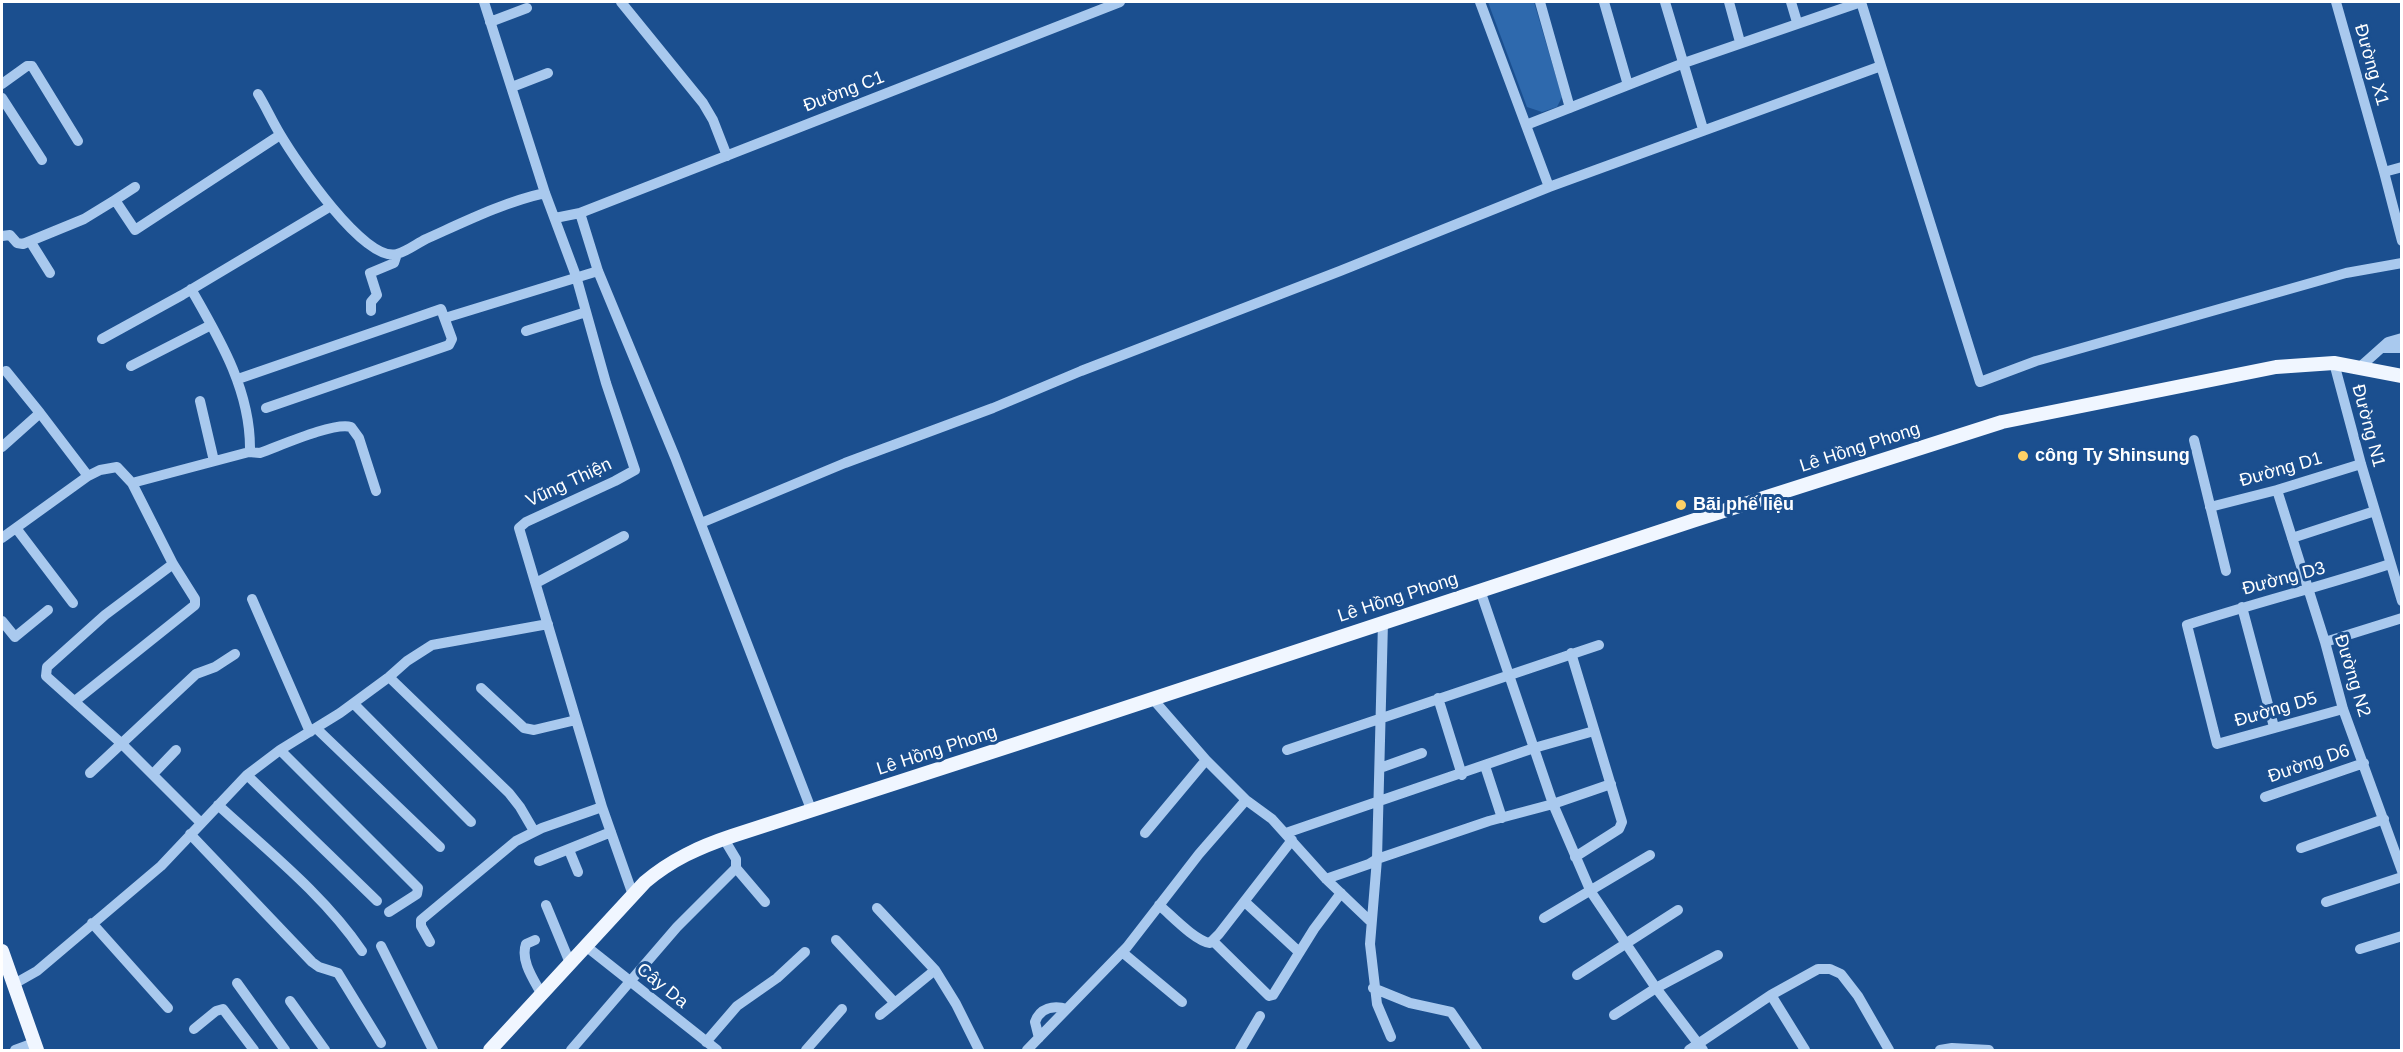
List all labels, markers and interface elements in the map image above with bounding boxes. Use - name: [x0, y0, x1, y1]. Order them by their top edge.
- street label: Đường X1: [2349, 22, 2393, 108]
- street label: Đường C1: [801, 67, 887, 117]
- street label: Đường N1: [2347, 382, 2389, 470]
- street label: Lê Hồng Phong: [1797, 418, 1923, 478]
- place label: công Ty Shinsung: [2035, 445, 2190, 467]
- street label: Đường D1: [2237, 448, 2325, 492]
- marker: công Ty Shinsung: [2016, 449, 2030, 463]
- street label: Vũng Thiện: [523, 454, 615, 512]
- place label: Bãi phế liệu: [1693, 494, 1794, 516]
- marker: Bãi phế liệu: [1674, 498, 1688, 512]
- street label: Đường D3: [2240, 558, 2328, 600]
- street label: Lê Hồng Phong: [1335, 568, 1461, 628]
- street label: Đường N2: [2329, 632, 2375, 720]
- street label: Đường D5: [2232, 688, 2320, 732]
- street label: Lê Hồng Phong: [874, 721, 1000, 781]
- street label: Đường D6: [2265, 740, 2353, 788]
- street label: Cây Da: [632, 959, 692, 1013]

